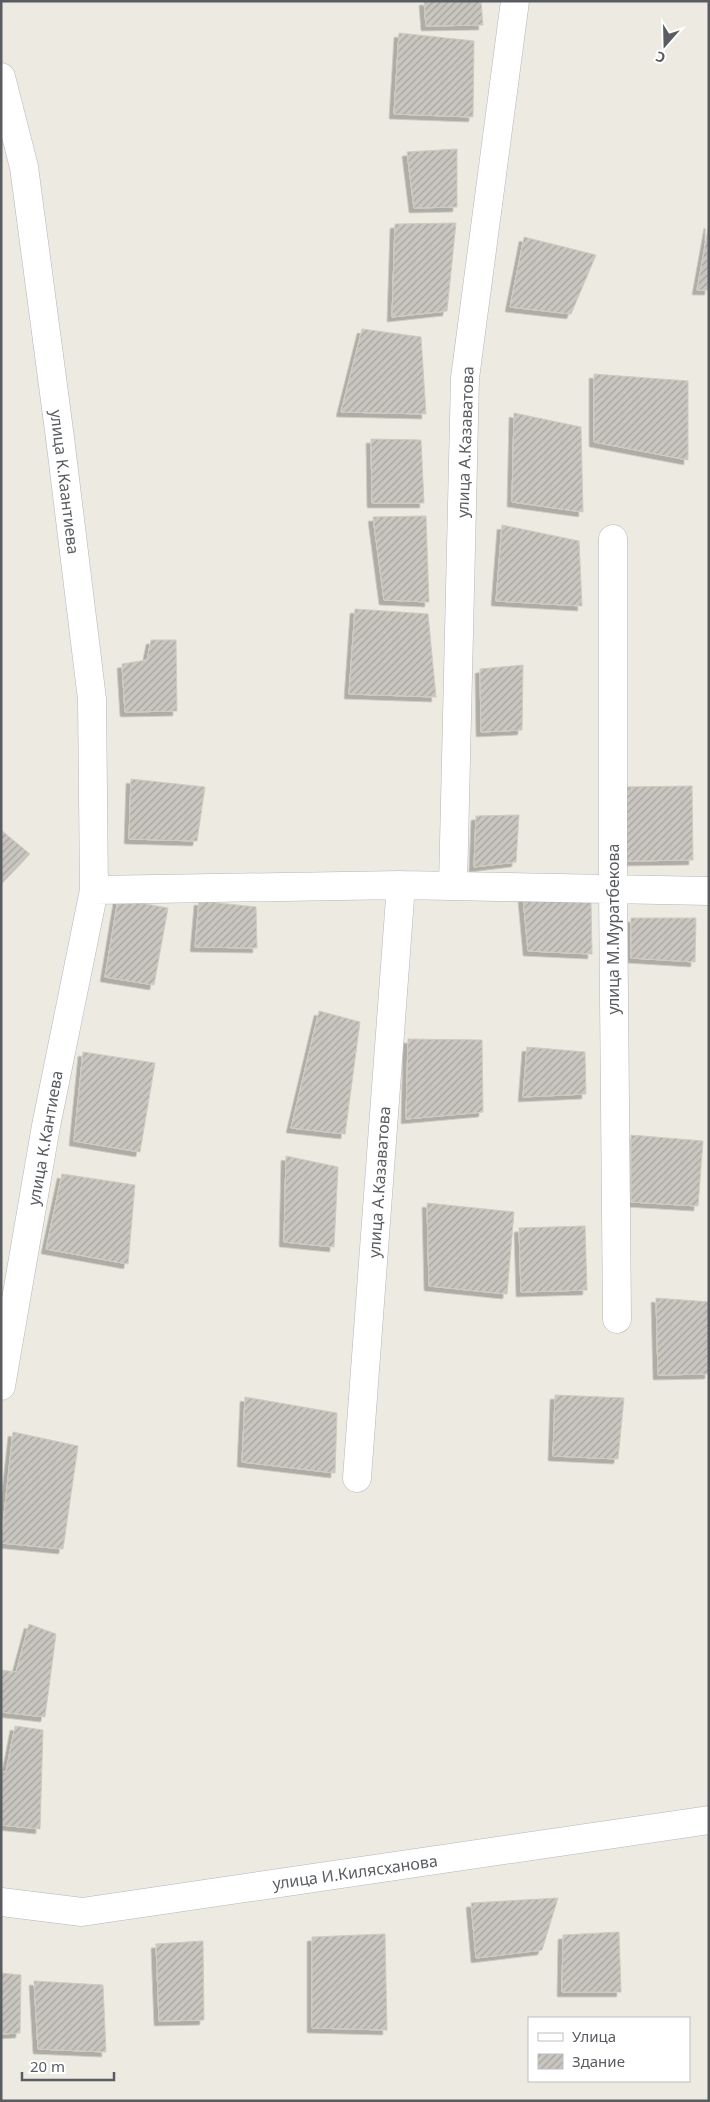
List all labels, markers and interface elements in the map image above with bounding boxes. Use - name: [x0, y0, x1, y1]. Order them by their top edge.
- north arrow: [640, 20, 690, 70]
- text: С: [653, 47, 668, 68]
- street label: улица А.Казаватова: [451, 366, 479, 518]
- street label: улица К.Каантиева: [45, 409, 85, 555]
- street label: улица М.Муратбекова: [602, 844, 624, 1014]
- street label: улица К.Кантиева: [22, 1069, 68, 1207]
- street label: улица А.Казаватова: [363, 1105, 395, 1259]
- street label: улица И.Килясханова: [271, 1850, 439, 1894]
- legend: [528, 2017, 690, 2082]
- text: Улица: [572, 2026, 616, 2046]
- scale bar: [22, 2050, 115, 2082]
- text: Здание: [572, 2051, 625, 2071]
- text: 20 m: [30, 2056, 65, 2076]

